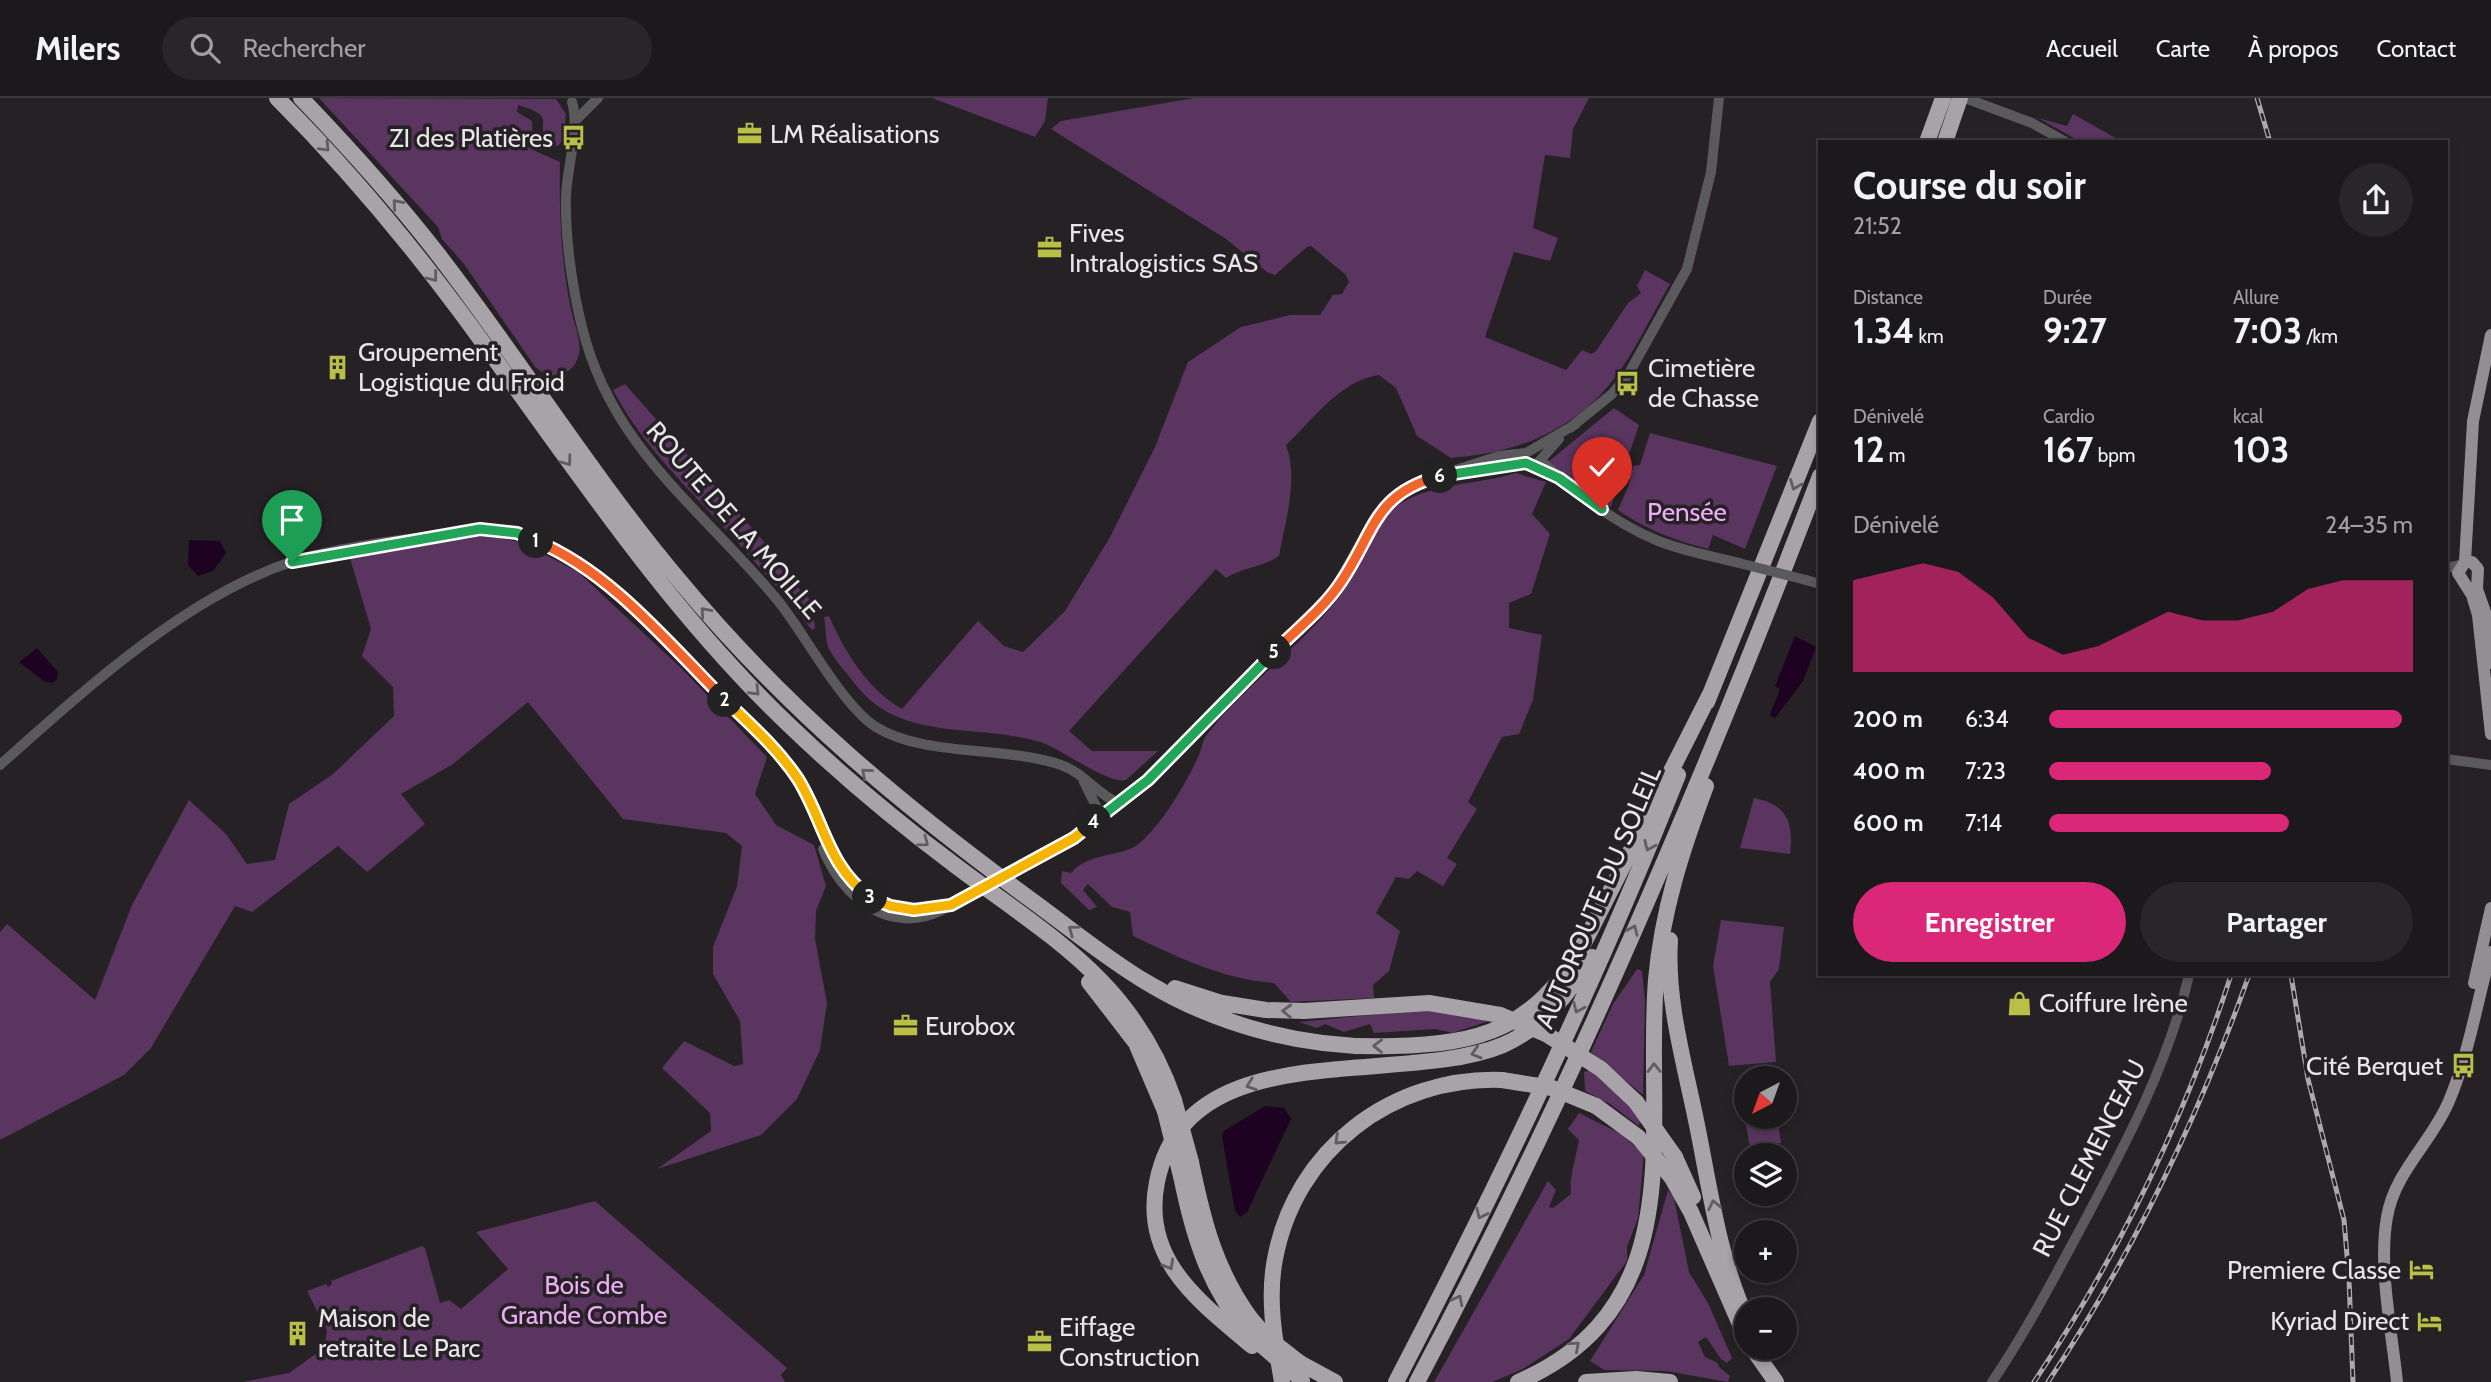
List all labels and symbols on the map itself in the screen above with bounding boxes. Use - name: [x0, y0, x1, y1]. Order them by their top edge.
- place label: LM Réalisations: [770, 118, 940, 150]
- office icon: LM Réalisations: [736, 120, 764, 148]
- place label: ZI des Platières: [389, 122, 553, 154]
- bus stop icon: ZI des Platières: [559, 124, 587, 152]
- one-way arrow: [316, 139, 329, 152]
- one-way arrow: [393, 199, 405, 212]
- place label: Fives Intralogistics SAS: [1069, 217, 1258, 279]
- office icon: Fives Intralogistics SAS: [1035, 234, 1063, 262]
- one-way arrow: [425, 269, 438, 281]
- place label: Groupement Logistique du Froid: [358, 336, 565, 398]
- place label: Cimetière de Chasse: [1648, 352, 1759, 414]
- building icon: Groupement Logistique du Froid: [324, 353, 352, 381]
- bus stop icon: Cimetière de Chasse: [1614, 369, 1642, 397]
- street label: ROUTE DE LA MOILLE: [640, 415, 828, 625]
- pin: [1572, 437, 1632, 509]
- one-way arrow: [559, 453, 571, 466]
- pin: 6: [1422, 458, 1458, 494]
- one-way arrow: [1789, 478, 1803, 490]
- pin: [262, 490, 322, 562]
- park label: Pensée: [1647, 496, 1727, 528]
- pin: 1: [518, 524, 554, 558]
- one-way arrow: [701, 607, 713, 620]
- pin: 5: [1256, 634, 1292, 670]
- pin: 2: [708, 682, 742, 718]
- one-way arrow: [746, 683, 759, 696]
- street label: AUTOROUTE DU SOLEIL: [1528, 761, 1668, 1033]
- one-way arrow: [861, 769, 874, 781]
- pin: 4: [1076, 804, 1112, 840]
- one-way arrow: [917, 834, 929, 847]
- one-way arrow: [1643, 839, 1657, 851]
- pin: 3: [852, 880, 888, 914]
- one-way arrow: [1625, 925, 1639, 937]
- one-way arrow: [1068, 926, 1081, 939]
- place label: Coiffure Irène: [2039, 987, 2188, 1019]
- shop icon: Coiffure Irène: [2005, 989, 2033, 1017]
- one-way arrow: [1572, 1001, 1586, 1013]
- one-way arrow: [1281, 1003, 1292, 1018]
- place label: Eurobox: [925, 1010, 1016, 1042]
- office icon: Eurobox: [891, 1012, 919, 1040]
- one-way arrow: [1372, 1038, 1383, 1054]
- one-way arrow: [1470, 1045, 1482, 1060]
- place label: Cité Berquet: [2306, 1050, 2443, 1082]
- bus stop icon: Cité Berquet: [2449, 1052, 2477, 1080]
- street label: RUE CLEMENCEAU: [2026, 1054, 2152, 1262]
- one-way arrow: [1646, 1062, 1662, 1073]
- north arrow: [1734, 1066, 1797, 1129]
- one-way arrow: [1246, 1076, 1258, 1090]
- one-way arrow: [1334, 1131, 1347, 1144]
- one-way arrow: [1707, 1199, 1722, 1211]
- one-way arrow: [1475, 1207, 1489, 1219]
- place label: Premiere Classe: [2227, 1254, 2401, 1286]
- hotel icon: Premiere Classe: [2407, 1256, 2435, 1284]
- one-way arrow: [1161, 1257, 1174, 1270]
- park label: Bois de Grande Combe: [501, 1269, 667, 1331]
- one-way arrow: [1450, 1295, 1464, 1307]
- place label: Maison de retraite Le Parc: [318, 1302, 481, 1364]
- place label: Kyriad Direct: [2270, 1305, 2409, 1337]
- hotel icon: Kyriad Direct: [2415, 1307, 2443, 1335]
- place label: Eiffage Construction: [1059, 1311, 1200, 1373]
- building icon: Maison de retraite Le Parc: [284, 1319, 312, 1347]
- office icon: Eiffage Construction: [1025, 1328, 1053, 1356]
- one-way arrow: [1567, 1342, 1580, 1354]

